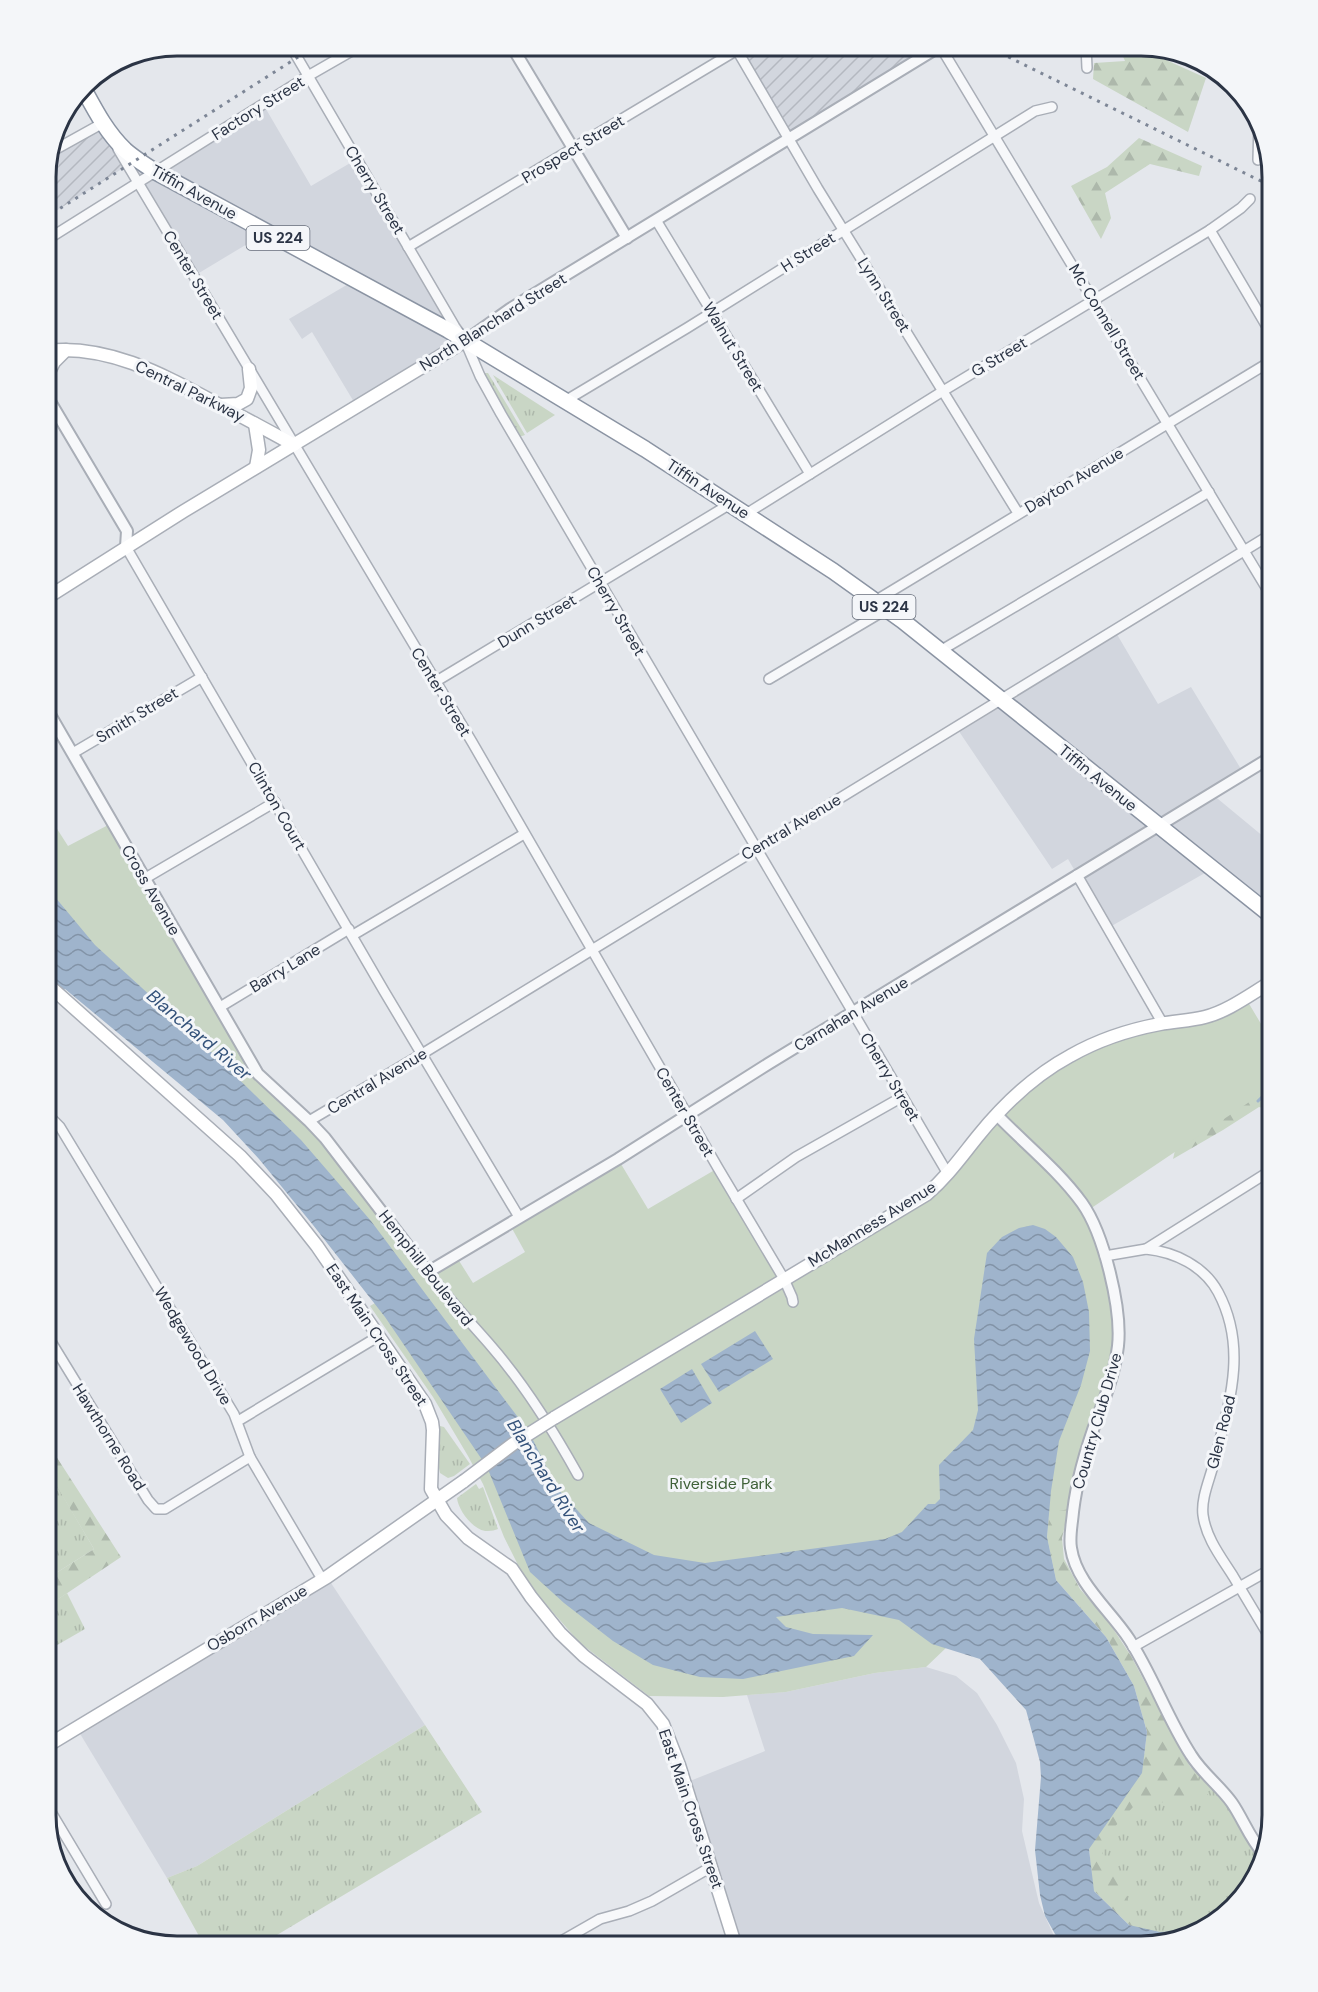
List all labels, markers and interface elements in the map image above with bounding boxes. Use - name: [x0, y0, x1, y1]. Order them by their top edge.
- street label: Factory Street: [208, 71, 308, 145]
- street label: Prospect Street: [518, 110, 628, 188]
- street label: Cherry Street: [340, 142, 410, 238]
- street label: Tiffin Avenue: [147, 160, 241, 224]
- road number: US 224: [246, 226, 310, 250]
- street label: Center Street: [158, 227, 228, 323]
- street label: H Street: [777, 227, 839, 277]
- street label: Lynn Street: [853, 254, 915, 336]
- street label: Mc Connell Street: [1064, 260, 1150, 384]
- street label: North Blanchard Street: [416, 268, 570, 376]
- street label: Walnut Street: [698, 298, 768, 396]
- street label: G Street: [967, 332, 1031, 382]
- street label: Central Parkway: [132, 355, 248, 427]
- street label: Dayton Avenue: [1021, 442, 1127, 518]
- street label: Tiffin Avenue: [662, 454, 754, 524]
- street label: Cherry Street: [582, 562, 650, 660]
- street label: Dunn Street: [494, 589, 580, 653]
- road number: US 224: [852, 595, 916, 619]
- street label: Center Street: [406, 644, 476, 740]
- street label: Smith Street: [92, 682, 182, 748]
- street label: Tiffin Avenue: [1054, 740, 1142, 816]
- street label: Clinton Court: [243, 758, 311, 854]
- street label: Central Avenue: [737, 789, 845, 865]
- street label: Cross Avenue: [117, 841, 185, 939]
- street label: Barry Lane: [246, 939, 324, 997]
- street label: Carnahan Avenue: [790, 972, 912, 1056]
- water label: Blanchard River: [142, 984, 257, 1087]
- street label: Cherry Street: [855, 1029, 925, 1125]
- street label: Central Avenue: [323, 1043, 431, 1119]
- street label: Center Street: [651, 1063, 719, 1161]
- street label: McManness Avenue: [804, 1176, 940, 1272]
- street label: Hemphill Boulevard: [374, 1206, 478, 1330]
- street label: East Main Cross Street: [321, 1260, 433, 1410]
- street label: Wedgewood Drive: [149, 1283, 237, 1409]
- street label: Country Club Drive: [1067, 1350, 1127, 1492]
- street label: Hawthorne Road: [68, 1380, 150, 1494]
- street label: Glen Road: [1202, 1393, 1240, 1471]
- water label: Blanchard River: [501, 1415, 591, 1539]
- park label: Riverside Park: [669, 1473, 773, 1494]
- street label: Osborn Avenue: [203, 1580, 311, 1656]
- street label: East Main Cross Street: [654, 1726, 728, 1892]

